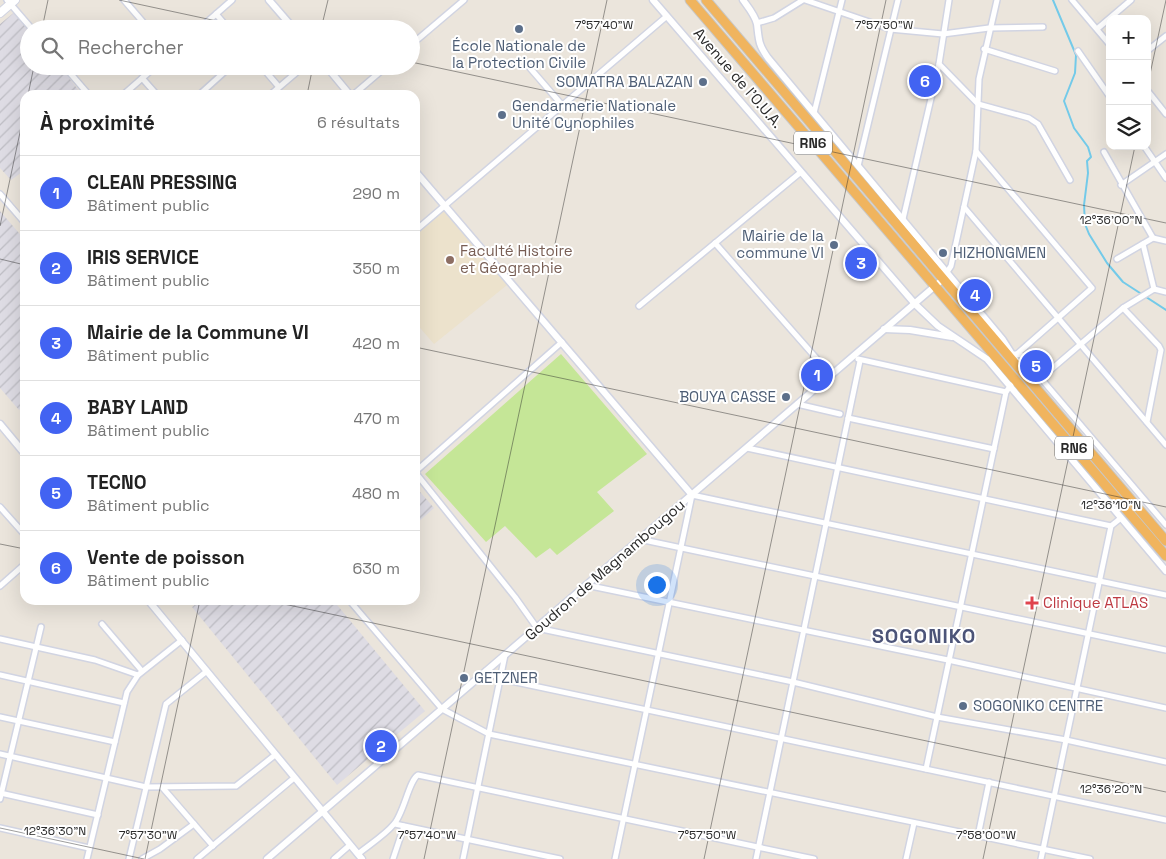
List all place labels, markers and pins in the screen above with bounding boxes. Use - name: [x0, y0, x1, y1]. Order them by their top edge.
- marker: École Nationale de la Protection Civile: [513, 23, 525, 35]
- place label: École Nationale de la Protection Civile: [452, 36, 586, 72]
- pin: 6: [909, 62, 941, 100]
- place label: SOMATRA BALAZAN: [556, 72, 693, 91]
- marker: SOMATRA BALAZAN: [697, 76, 709, 88]
- place label: Gendarmerie Nationale Unité Cynophiles: [512, 96, 676, 132]
- marker: Gendarmerie Nationale Unité Cynophiles: [496, 109, 508, 121]
- place label: Mairie de la commune VI: [736, 226, 824, 262]
- marker: Mairie de la commune VI: [828, 239, 840, 251]
- place label: Faculté Histoire et Géographie: [460, 241, 573, 277]
- place label: HIZHONGMEN: [953, 243, 1046, 262]
- pin: 3: [845, 244, 877, 282]
- marker: HIZHONGMEN: [937, 247, 949, 259]
- marker: Faculté Histoire et Géographie: [444, 254, 456, 266]
- pin: 4: [959, 276, 991, 314]
- pin: 5: [1020, 347, 1052, 385]
- pin: 1: [801, 356, 833, 394]
- place label: BOUYA CASSE: [679, 387, 776, 406]
- marker: BOUYA CASSE: [780, 391, 792, 403]
- place label: Clinique ATLAS: [1043, 593, 1148, 612]
- marker: Clinique ATLAS: [1025, 596, 1039, 610]
- place label: GETZNER: [474, 668, 538, 687]
- marker: GETZNER: [458, 672, 470, 684]
- place label: SOGONIKO CENTRE: [973, 696, 1103, 715]
- marker: SOGONIKO CENTRE: [957, 700, 969, 712]
- pin: 2: [365, 727, 397, 765]

